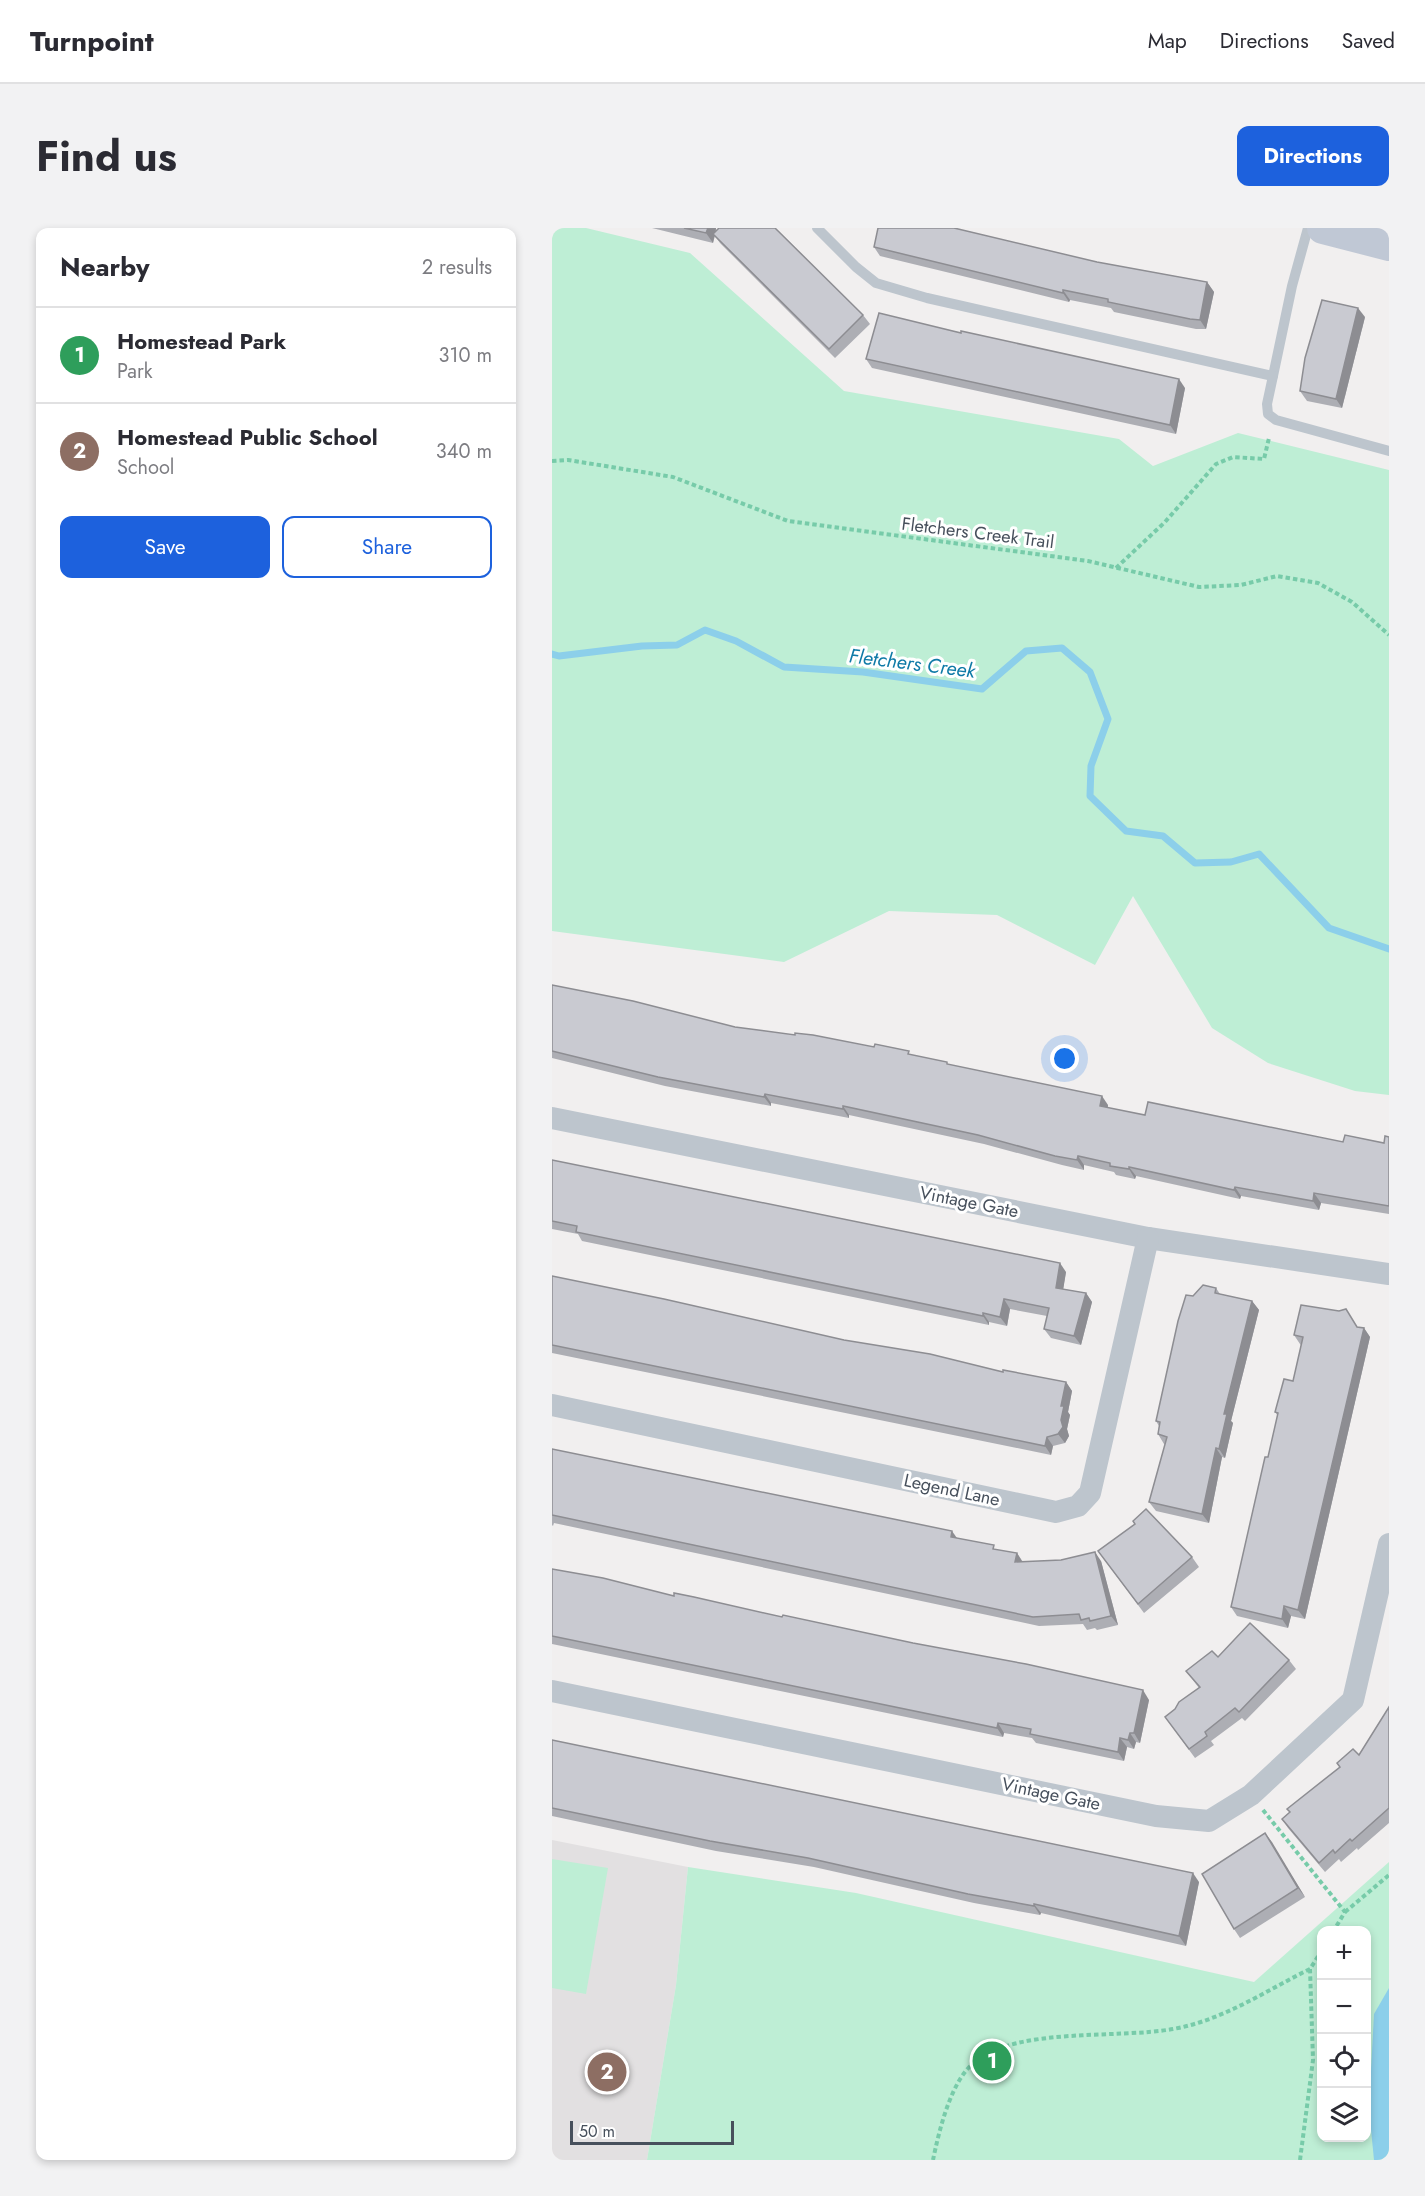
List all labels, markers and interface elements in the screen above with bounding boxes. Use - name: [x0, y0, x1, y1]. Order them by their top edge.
- text: Turnpoint: [30, 21, 154, 62]
- text: Map: [1148, 26, 1187, 56]
- text: Directions: [1220, 26, 1309, 56]
- text: Saved: [1342, 26, 1395, 56]
- text: Find us: [36, 126, 177, 187]
- button: Directions: [1237, 126, 1389, 186]
- text: Nearby: [60, 248, 149, 286]
- text: 2 results: [422, 253, 492, 282]
- text: Homestead Park: [117, 325, 286, 357]
- text: 1: [74, 341, 85, 370]
- text: 310 m: [438, 341, 492, 370]
- text: Park: [117, 357, 153, 386]
- text: Homestead Public School: [117, 421, 378, 453]
- text: 2: [73, 437, 86, 466]
- text: 340 m: [436, 437, 492, 466]
- text: School: [117, 453, 174, 482]
- street label: Fletchers Creek Trail: [900, 511, 1056, 555]
- button: Save: [60, 516, 270, 578]
- button: Share: [282, 516, 492, 578]
- water label: Fletchers Creek: [847, 641, 978, 686]
- your location: [1050, 1044, 1079, 1073]
- street label: Vintage Gate: [917, 1180, 1021, 1224]
- street label: Legend Lane: [902, 1467, 1002, 1513]
- street label: Vintage Gate: [999, 1771, 1103, 1817]
- map controls: [1317, 1926, 1371, 2142]
- button: +: [1317, 1926, 1371, 1980]
- button: −: [1317, 1980, 1371, 2034]
- button: locate: [1317, 2034, 1371, 2088]
- pin: 1: [972, 2038, 1012, 2084]
- pin: 2: [588, 2050, 626, 2094]
- button: layers: [1317, 2088, 1371, 2142]
- scale bar: [570, 2118, 734, 2146]
- text: 50 m: [579, 2120, 615, 2143]

